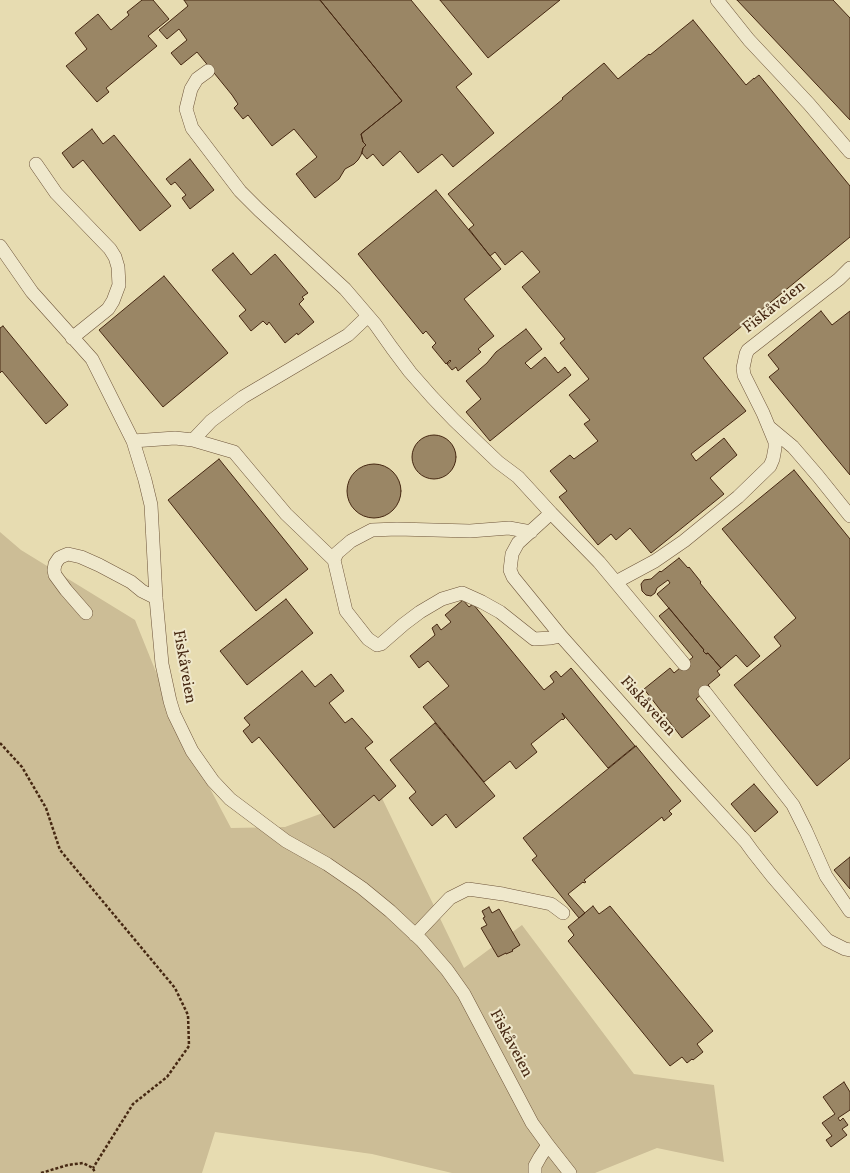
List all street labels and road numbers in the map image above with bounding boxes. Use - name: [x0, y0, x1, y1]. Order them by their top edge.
- street label: Fiskåveien: [740, 278, 810, 338]
- street label: Fiskåveien: [167, 629, 199, 705]
- street label: Fiskåveien: [615, 673, 679, 741]
- street label: Fiskåveien: [484, 1007, 536, 1081]

